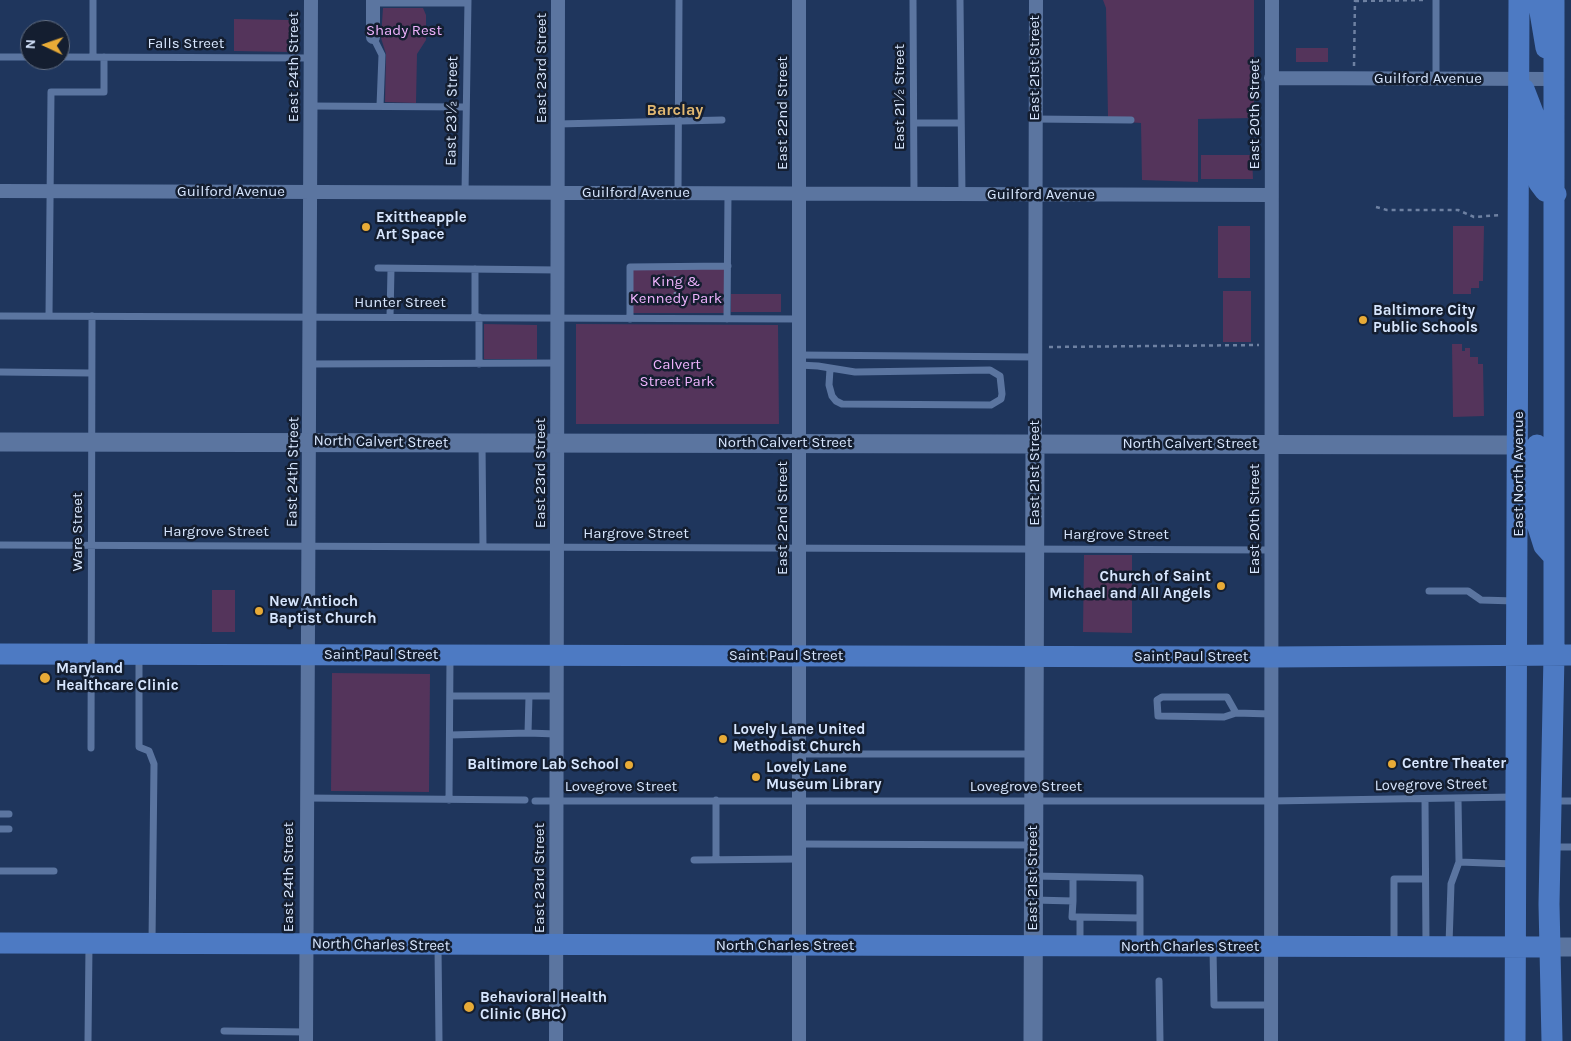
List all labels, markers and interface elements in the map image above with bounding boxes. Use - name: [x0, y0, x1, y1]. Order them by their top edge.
- street label: East 24th Street: [285, 12, 303, 122]
- street label: East 23rd Street: [533, 13, 551, 123]
- street label: East 21st Street: [1026, 15, 1044, 121]
- north arrow: [20, 20, 70, 70]
- park label: Shady Rest: [366, 22, 442, 40]
- street label: Falls Street: [148, 35, 224, 53]
- text: N: [22, 39, 39, 50]
- street label: East 21½ Street: [891, 44, 909, 150]
- street label: East 23½ Street: [442, 56, 462, 166]
- street label: East 22nd Street: [774, 56, 792, 170]
- street label: East 20th Street: [1246, 59, 1264, 169]
- street label: Guilford Avenue: [1374, 70, 1482, 88]
- district label: Barclay: [647, 100, 703, 120]
- street label: Guilford Avenue: [177, 183, 285, 201]
- street label: Guilford Avenue: [582, 184, 690, 202]
- street label: Guilford Avenue: [987, 186, 1095, 204]
- place label: Exittheapple Art Space: [376, 209, 467, 244]
- marker: Exittheapple Art Space: [360, 221, 372, 233]
- park label: King & Kennedy Park: [630, 273, 722, 308]
- street label: Hunter Street: [354, 294, 446, 312]
- place label: Baltimore City Public Schools: [1373, 302, 1478, 337]
- marker: Baltimore City Public Schools: [1357, 314, 1369, 326]
- park label: Calvert Street Park: [639, 356, 715, 391]
- street label: East North Avenue: [1510, 411, 1528, 537]
- street label: East 24th Street: [283, 417, 303, 527]
- street label: East 23rd Street: [532, 418, 550, 528]
- street label: East 21st Street: [1026, 420, 1044, 526]
- street label: North Calvert Street: [313, 432, 449, 452]
- street label: North Calvert Street: [718, 434, 852, 452]
- street label: North Calvert Street: [1123, 435, 1257, 453]
- street label: East 22nd Street: [774, 461, 792, 575]
- street label: East 20th Street: [1246, 464, 1264, 574]
- street label: Ware Street: [69, 492, 87, 572]
- street label: Hargrove Street: [163, 523, 269, 541]
- street label: Hargrove Street: [583, 525, 689, 543]
- street label: Hargrove Street: [1063, 526, 1169, 544]
- place label: Church of Saint Michael and All Angels: [1049, 568, 1211, 603]
- marker: Church of Saint Michael and All Angels: [1215, 580, 1227, 592]
- place label: New Antioch Baptist Church: [269, 593, 377, 628]
- marker: New Antioch Baptist Church: [253, 605, 265, 617]
- street label: Saint Paul Street: [324, 646, 438, 664]
- street label: Saint Paul Street: [729, 647, 843, 665]
- street label: Saint Paul Street: [1134, 648, 1248, 666]
- place label: Maryland Healthcare Clinic: [56, 660, 179, 695]
- marker: Maryland Healthcare Clinic: [38, 671, 52, 685]
- place label: Lovely Lane United Methodist Church: [733, 721, 866, 756]
- marker: Lovely Lane United Methodist Church: [717, 733, 729, 745]
- place label: Centre Theater: [1402, 755, 1506, 773]
- place label: Baltimore Lab School: [467, 756, 619, 774]
- marker: Centre Theater: [1386, 758, 1398, 770]
- marker: Baltimore Lab School: [623, 759, 635, 771]
- place label: Lovely Lane Museum Library: [766, 759, 881, 794]
- marker: Lovely Lane Museum Library: [750, 771, 762, 783]
- street label: Lovegrove Street: [1375, 775, 1487, 795]
- street label: Lovegrove Street: [565, 778, 677, 796]
- street label: Lovegrove Street: [970, 778, 1082, 796]
- street label: East 24th Street: [280, 822, 298, 932]
- street label: East 23rd Street: [531, 823, 549, 933]
- street label: East 21st Street: [1024, 825, 1042, 931]
- street label: North Charles Street: [312, 935, 450, 955]
- street label: North Charles Street: [716, 937, 854, 955]
- street label: North Charles Street: [1121, 938, 1259, 956]
- place label: Behavioral Health Clinic (BHC): [480, 989, 607, 1024]
- marker: Behavioral Health Clinic (BHC): [462, 1000, 476, 1014]

